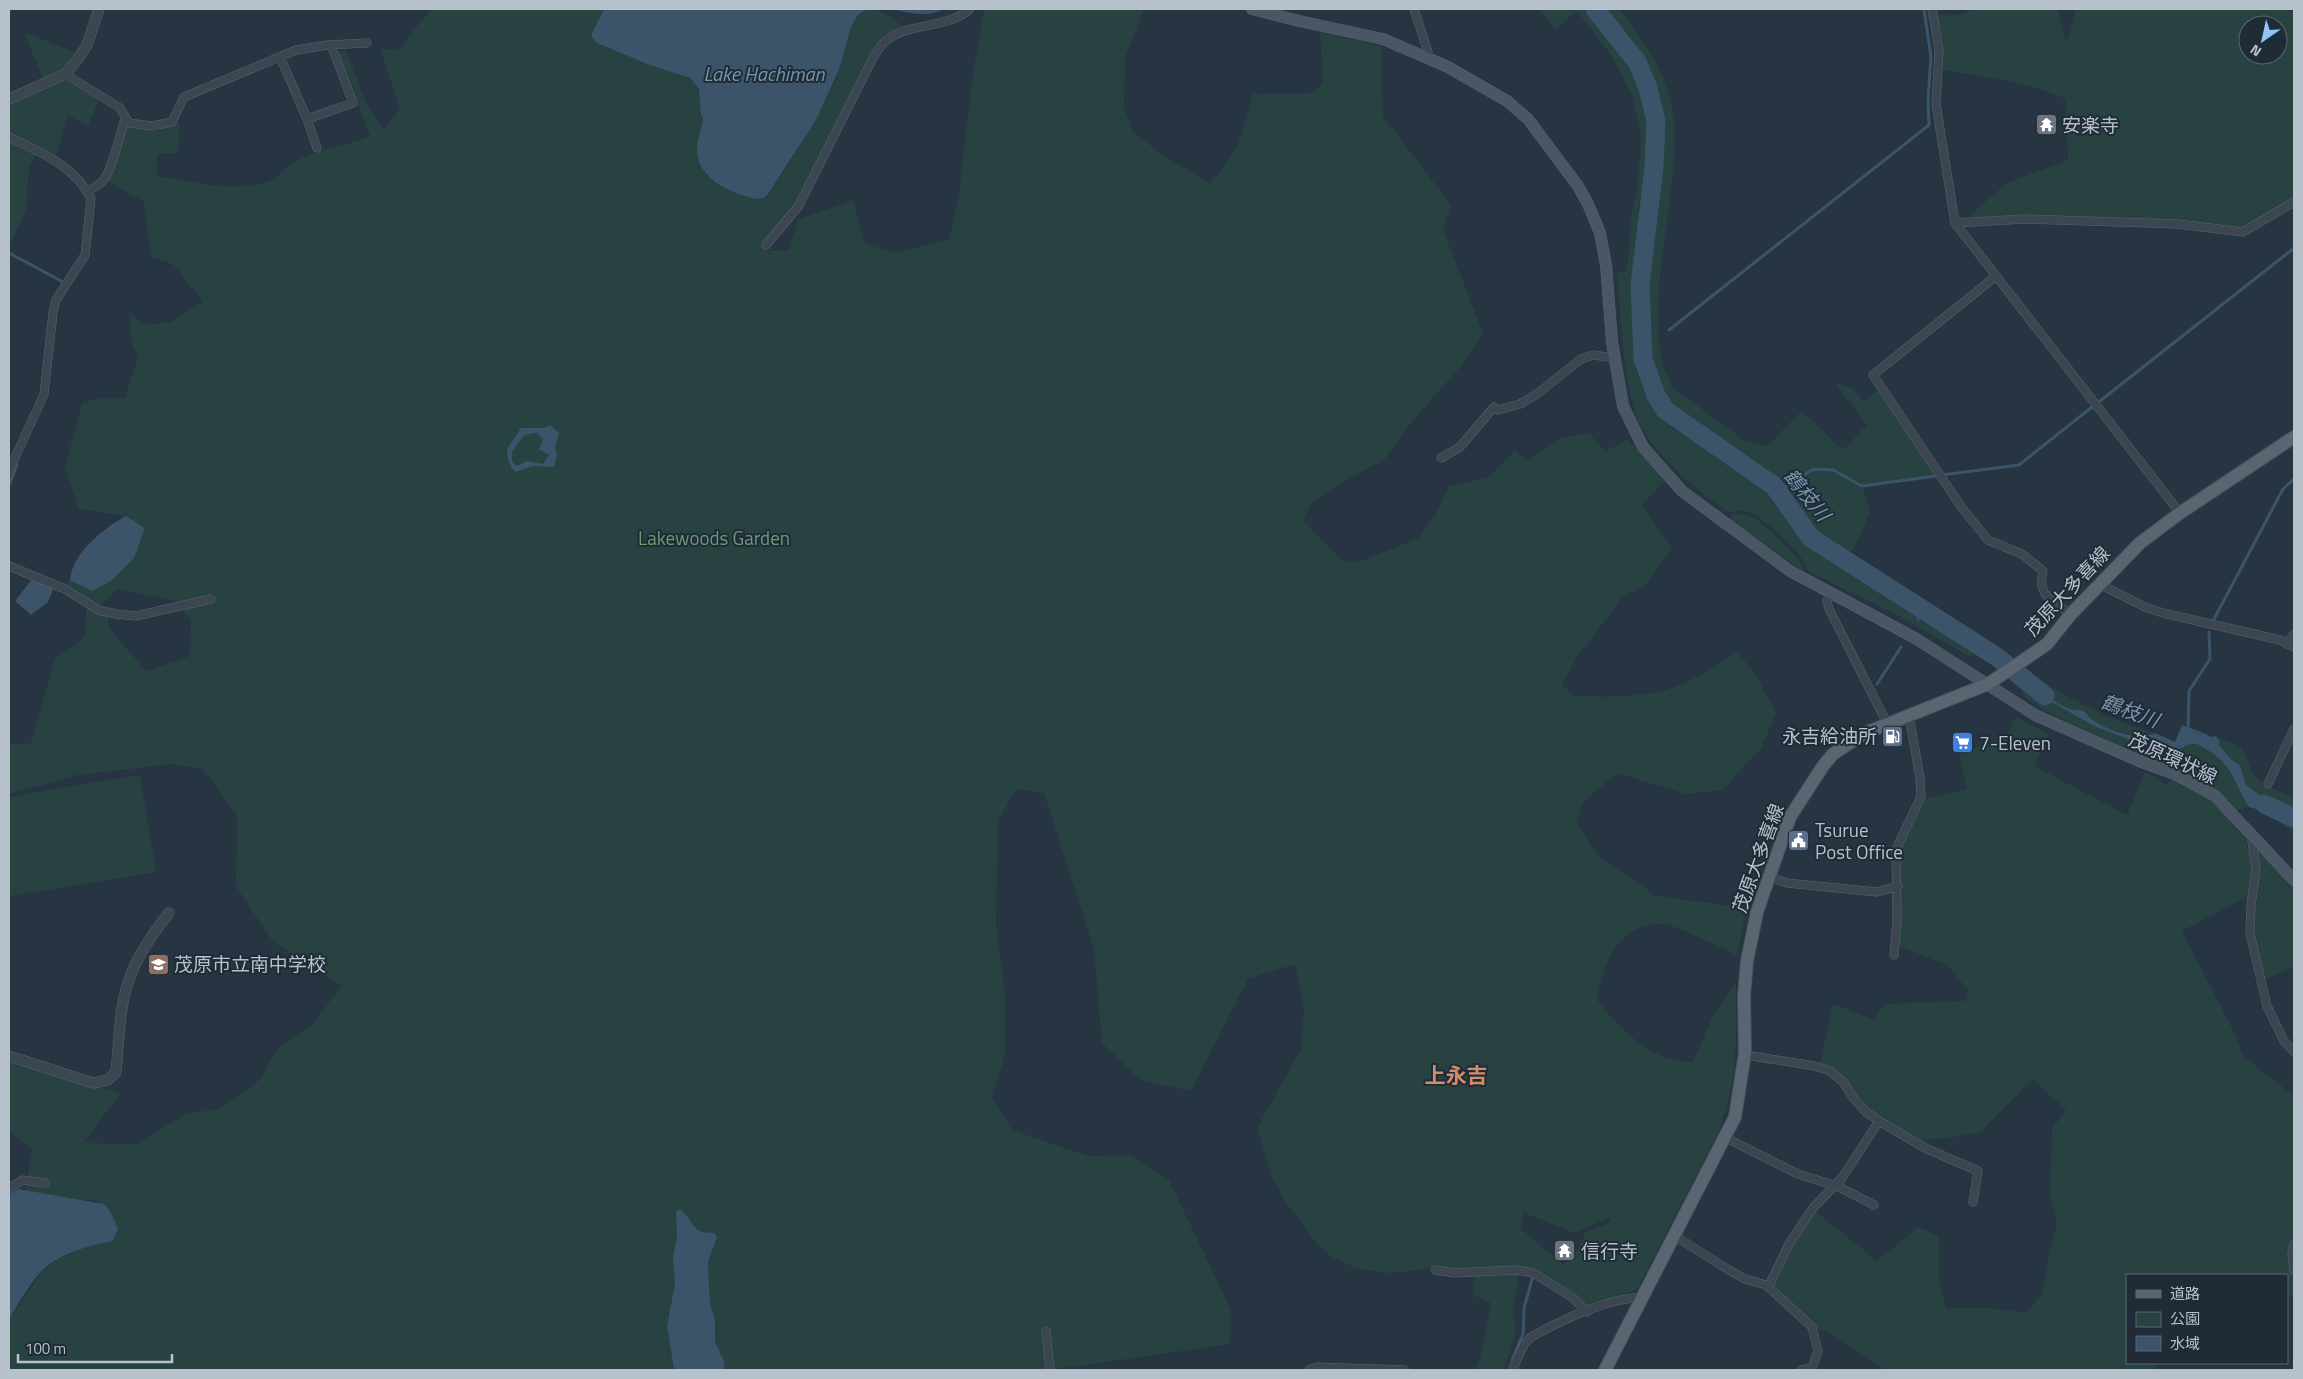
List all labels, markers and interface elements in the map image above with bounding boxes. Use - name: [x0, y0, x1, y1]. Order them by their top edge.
- north arrow: [2238, 15, 2288, 65]
- text: N: [2246, 40, 2265, 63]
- water label: Lake Hachiman: [704, 58, 825, 89]
- place label: 安楽寺: [2062, 110, 2119, 139]
- temple icon: 安楽寺: [2034, 113, 2058, 137]
- water label: 鶴枝川: [1776, 462, 1840, 529]
- park label: Lakewoods Garden: [638, 523, 790, 552]
- street label: 茂原大多喜線: [2017, 539, 2116, 642]
- water label: 鶴枝川: [2097, 686, 2166, 736]
- place label: 永吉給油所: [1782, 721, 1877, 750]
- fuel station icon: 永吉給油所: [1881, 724, 1905, 748]
- street label: 茂原環状線: [2124, 724, 2222, 791]
- place label: 7-Eleven: [1979, 728, 2051, 757]
- supermarket icon: 7-Eleven: [1951, 731, 1975, 755]
- street label: 茂原大多喜線: [1724, 799, 1791, 916]
- place label: Tsurue Post Office: [1815, 815, 1903, 866]
- public building icon: Tsurue Post Office: [1787, 829, 1811, 853]
- place label: 茂原市立南中学校: [174, 949, 326, 978]
- school or university icon: 茂原市立南中学校: [146, 952, 170, 976]
- district label: 上永吉: [1425, 1059, 1488, 1091]
- place label: 信行寺: [1581, 1236, 1638, 1265]
- temple icon: 信行寺: [1553, 1239, 1577, 1263]
- legend: [2126, 1274, 2288, 1364]
- text: 道路: [2170, 1282, 2200, 1305]
- text: 公園: [2170, 1307, 2200, 1330]
- scale bar: [18, 1332, 171, 1364]
- text: 水域: [2170, 1332, 2200, 1355]
- text: 100 m: [25, 1337, 66, 1360]

